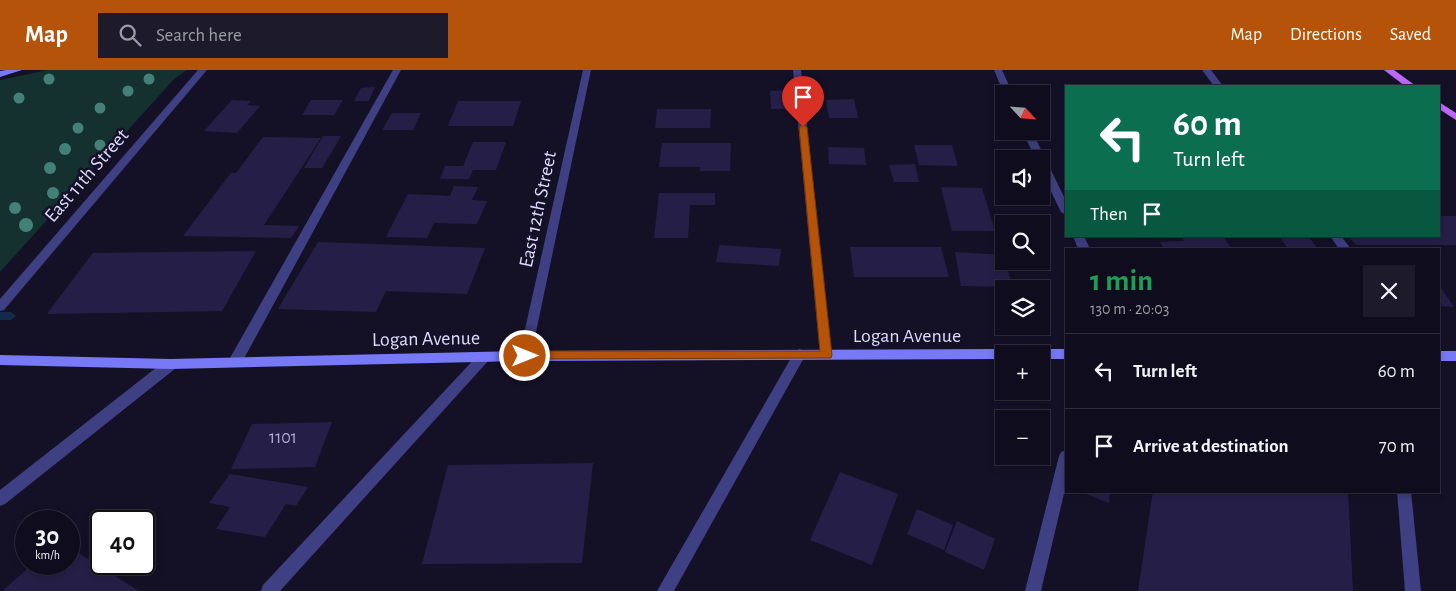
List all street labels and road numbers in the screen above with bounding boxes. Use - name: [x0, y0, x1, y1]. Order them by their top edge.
- street label: East 11th Street: [41, 125, 133, 226]
- street label: East 12th Street: [516, 148, 560, 269]
- street label: Logan Avenue: [853, 326, 961, 346]
- street label: Logan Avenue: [372, 328, 480, 350]

